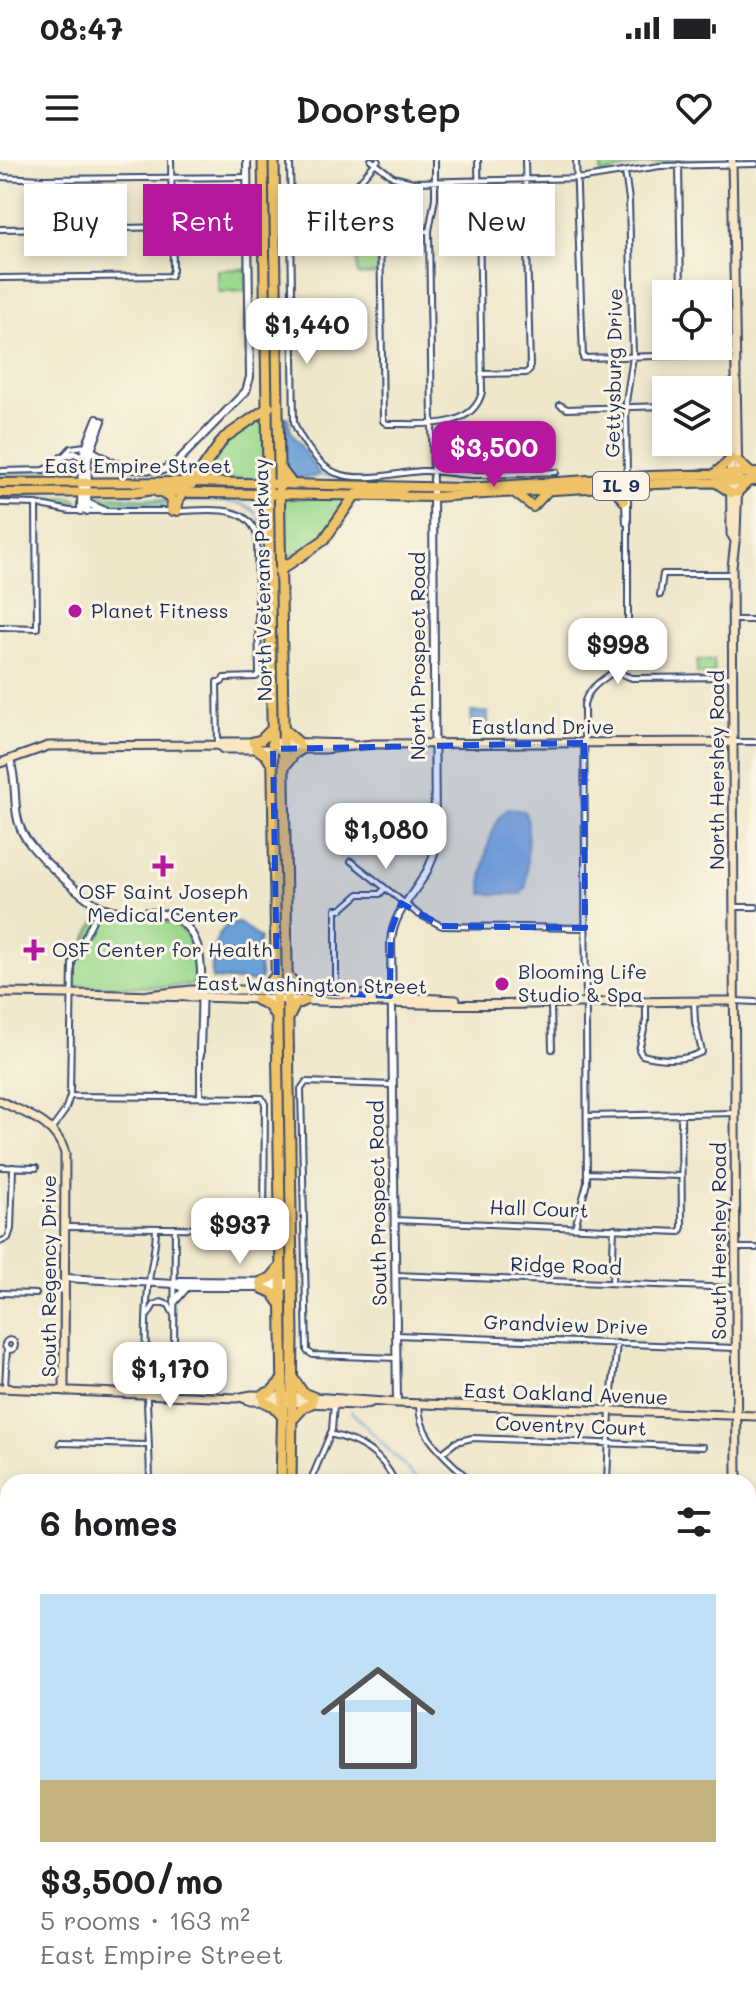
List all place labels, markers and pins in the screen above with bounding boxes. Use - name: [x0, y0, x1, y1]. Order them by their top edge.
- pin: $1,440: [242, 298, 372, 366]
- pin: $3,500: [429, 421, 559, 489]
- place label: Planet Fitness: [91, 597, 228, 623]
- marker: Planet Fitness: [66, 602, 84, 620]
- pin: $998: [571, 618, 665, 686]
- pin: $1,080: [321, 803, 451, 871]
- marker: OSF Saint Joseph Medical Center: [152, 855, 174, 877]
- place label: OSF Saint Joseph Medical Center: [78, 878, 248, 927]
- place label: OSF Center for Health: [52, 936, 272, 962]
- marker: OSF Center for Health: [23, 939, 45, 961]
- place label: Blooming Life Studio & Spa: [518, 958, 647, 1007]
- marker: Blooming Life Studio & Spa: [493, 975, 511, 993]
- pin: $937: [193, 1198, 287, 1266]
- pin: $1,170: [105, 1342, 235, 1410]

